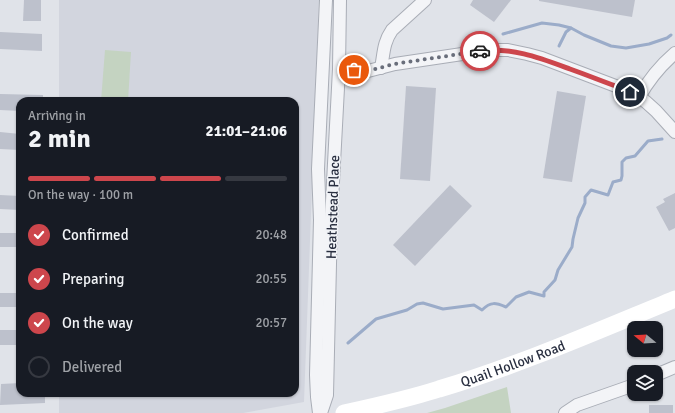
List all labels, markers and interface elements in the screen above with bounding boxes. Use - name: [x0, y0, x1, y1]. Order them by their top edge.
- courier: [460, 31, 500, 71]
- icon: car: [469, 40, 491, 62]
- pin: [337, 53, 371, 87]
- icon: bag: [343, 59, 365, 81]
- pin: [613, 75, 647, 109]
- icon: home: [619, 81, 641, 103]
- text: Arriving in: [28, 108, 86, 124]
- text: 21:01–21:06: [206, 122, 287, 140]
- text: 2 min: [28, 123, 91, 155]
- street label: Heathstead Place: [323, 155, 343, 259]
- text: On the way · 100 m: [28, 187, 133, 203]
- icon: check: [28, 224, 50, 246]
- text: Confirmed: [62, 226, 129, 244]
- text: 20:48: [255, 227, 287, 243]
- icon: check: [28, 268, 50, 290]
- text: Preparing: [62, 270, 125, 288]
- text: 20:55: [255, 271, 287, 287]
- icon: check: [28, 312, 50, 334]
- text: On the way: [62, 314, 133, 332]
- text: 20:57: [255, 315, 287, 331]
- north arrow: [627, 321, 663, 357]
- map controls: [627, 321, 663, 401]
- street label: Quail Hollow Road: [458, 337, 567, 390]
- text: Delivered: [62, 358, 122, 376]
- button: layers: [627, 365, 663, 401]

